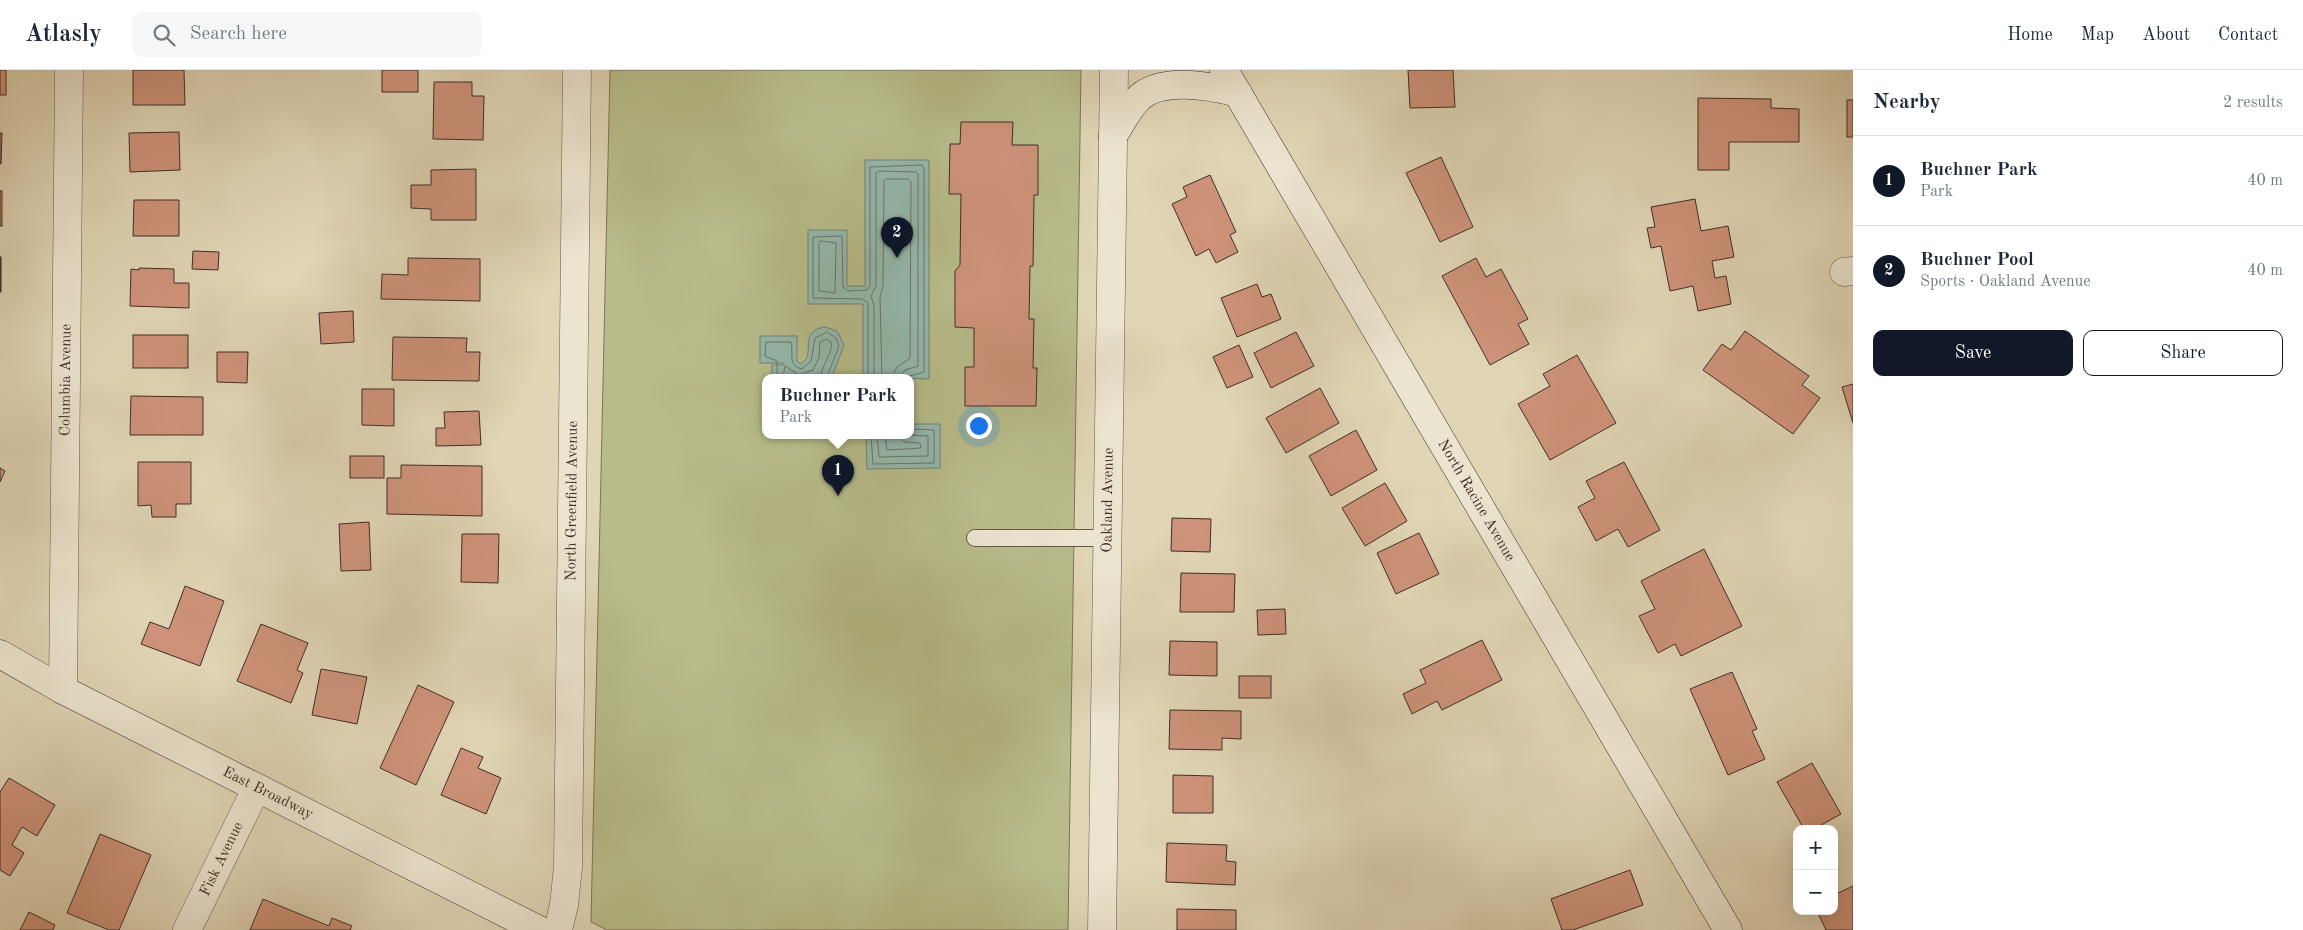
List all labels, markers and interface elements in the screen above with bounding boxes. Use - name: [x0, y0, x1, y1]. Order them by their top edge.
- search box: [132, 12, 482, 57]
- icon: search: [150, 21, 178, 49]
- text: Atlasly: [25, 23, 102, 47]
- text: Search here: [190, 25, 287, 44]
- text: Home: [2007, 26, 2053, 44]
- text: Map: [2081, 26, 2114, 44]
- text: About: [2142, 26, 2190, 44]
- text: Contact: [2218, 26, 2278, 44]
- text: Nearby: [1873, 92, 1941, 113]
- text: 2 results: [2223, 95, 2283, 111]
- text: Buchner Park: [1920, 161, 2038, 180]
- text: 1: [1884, 173, 1894, 189]
- text: 40 m: [2247, 173, 2283, 189]
- text: Park: [1920, 184, 1953, 200]
- pin: 2: [881, 217, 913, 258]
- text: Buchner Pool: [1920, 251, 2034, 270]
- text: 2: [1884, 263, 1894, 279]
- text: 40 m: [2247, 263, 2283, 279]
- text: Sports · Oakland Avenue: [1920, 274, 2091, 290]
- street label: Columbia Avenue: [58, 324, 74, 436]
- button: Save: [1873, 330, 2073, 376]
- button: Share: [2083, 330, 2283, 376]
- popup: [762, 374, 914, 439]
- text: Buchner Park: [779, 387, 897, 406]
- text: Park: [779, 410, 812, 426]
- your location: [966, 413, 992, 439]
- street label: North Greenfield Avenue: [564, 421, 581, 581]
- street label: North Racine Avenue: [1435, 437, 1518, 564]
- street label: Oakland Avenue: [1100, 447, 1116, 553]
- pin: 1: [822, 455, 854, 496]
- street label: East Broadway: [220, 764, 316, 822]
- street label: Fisk Avenue: [197, 820, 246, 898]
- map controls: [1793, 825, 1838, 915]
- button: +: [1793, 825, 1838, 870]
- button: −: [1793, 870, 1838, 915]

